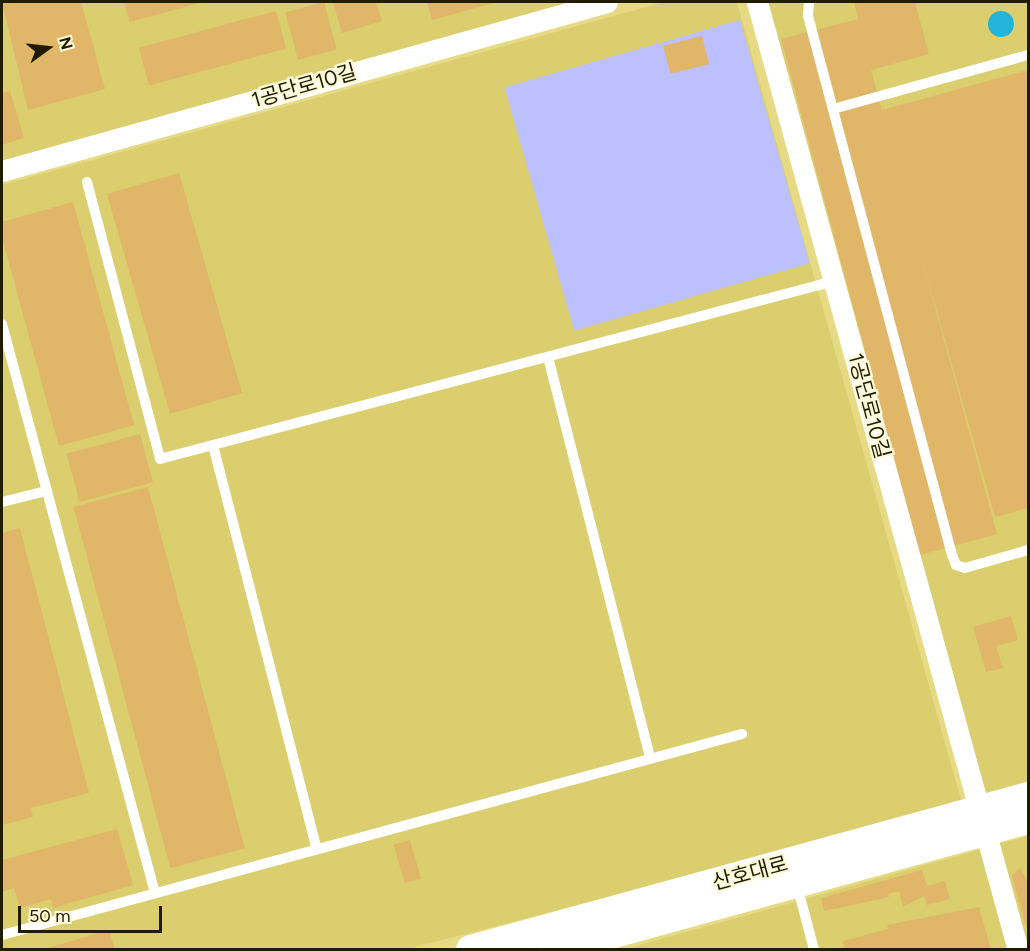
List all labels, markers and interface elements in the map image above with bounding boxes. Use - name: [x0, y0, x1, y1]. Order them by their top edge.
- north arrow: [18, 18, 78, 78]
- text: N: [55, 35, 77, 52]
- street label: 1공단로10길: [249, 59, 359, 113]
- street label: 1공단로10길: [843, 351, 895, 461]
- street label: 산호대로: [709, 851, 791, 895]
- scale bar: [21, 894, 165, 932]
- text: 50 m: [29, 905, 71, 927]

